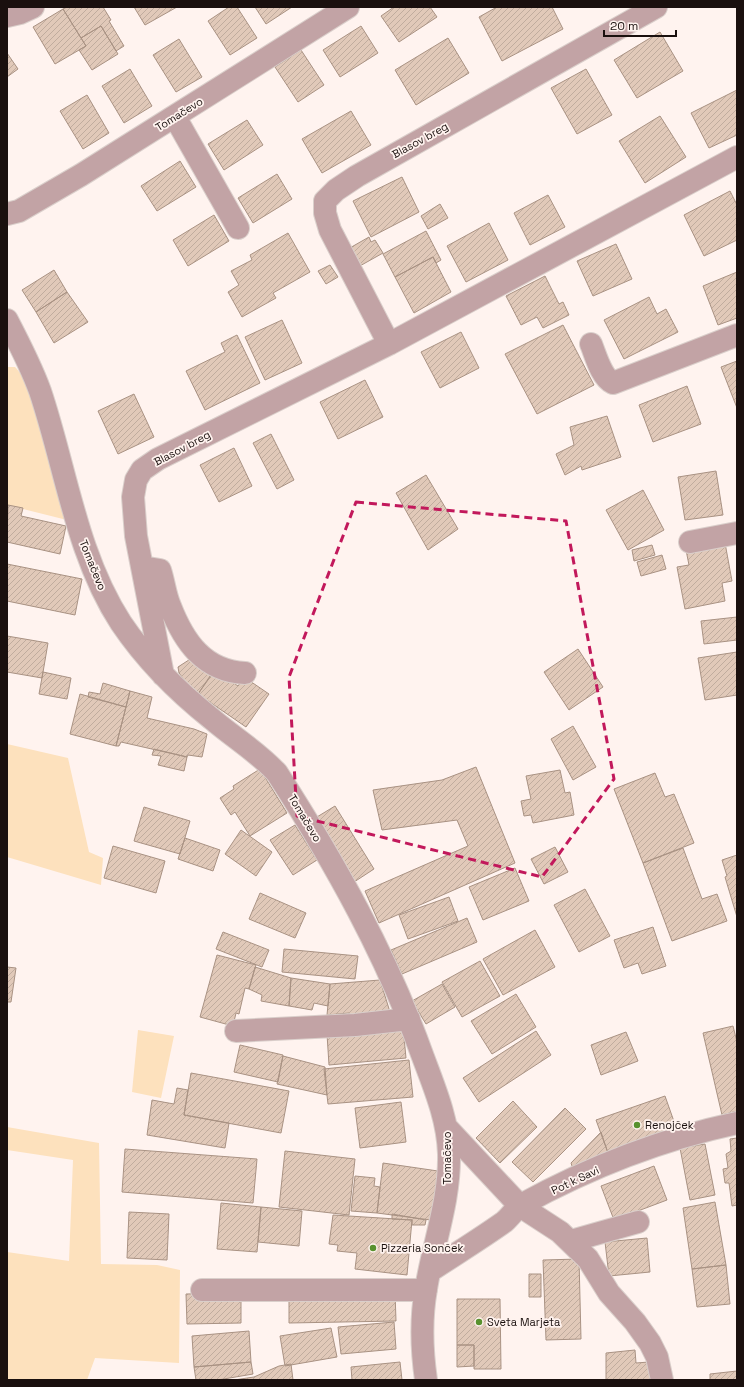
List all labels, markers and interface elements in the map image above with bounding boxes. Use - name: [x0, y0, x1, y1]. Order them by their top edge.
- scale bar: [604, 12, 676, 38]
- text: 20 m: [610, 18, 638, 34]
- street label: Tomačevo: [153, 94, 205, 134]
- street label: Blasov breg: [389, 119, 451, 161]
- street label: Blasov breg: [151, 427, 213, 469]
- street label: Tomačevo: [77, 538, 110, 592]
- street label: Tomačevo: [285, 792, 325, 845]
- place label: Renojček: [645, 1118, 694, 1132]
- marker: Renojček: [632, 1120, 642, 1130]
- street label: Tomačevo: [440, 1131, 454, 1185]
- street label: Pot k Savi: [549, 1163, 601, 1197]
- place label: Pizzeria Sonček: [381, 1241, 463, 1255]
- marker: Pizzeria Sonček: [368, 1243, 378, 1253]
- place label: Sveta Marjeta: [487, 1315, 561, 1329]
- marker: Sveta Marjeta: [474, 1317, 484, 1327]

